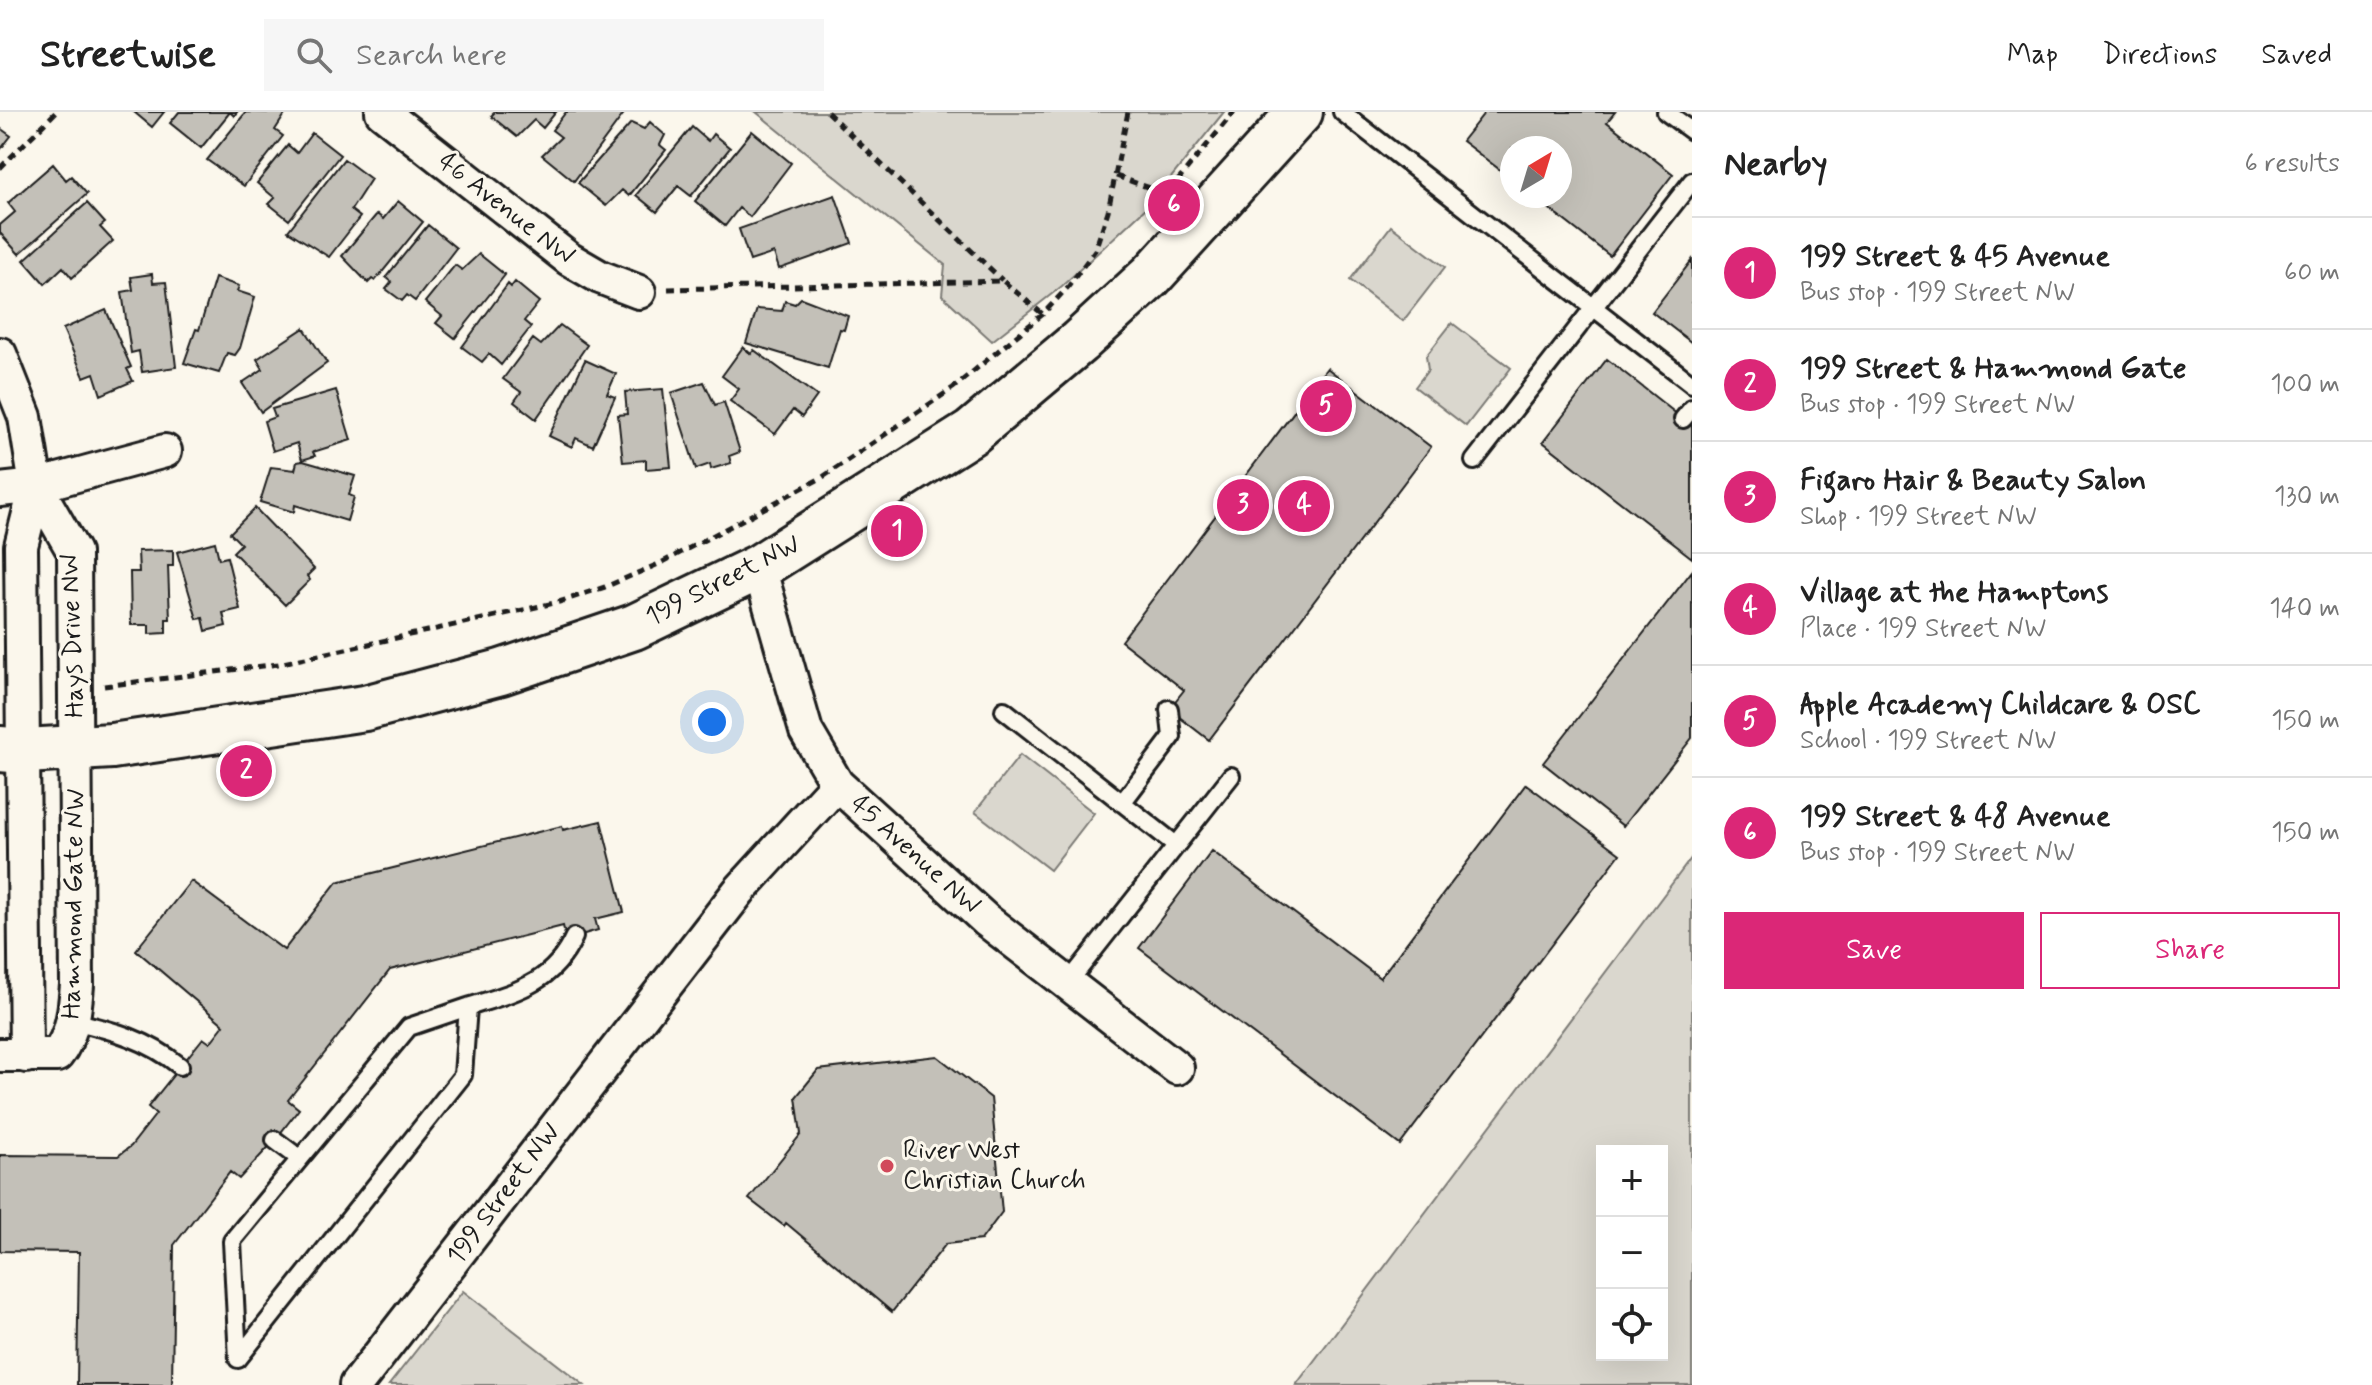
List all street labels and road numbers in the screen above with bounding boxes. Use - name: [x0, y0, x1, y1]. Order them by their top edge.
- street label: 46 Avenue NW: [431, 145, 581, 273]
- street label: 199 Street NW: [640, 527, 806, 634]
- street label: Hays Drive NW: [53, 553, 93, 719]
- street label: Hammond Gate NW: [55, 788, 93, 1020]
- street label: 45 Avenue NW: [843, 788, 987, 922]
- street label: 199 Street NW: [440, 1116, 569, 1272]

